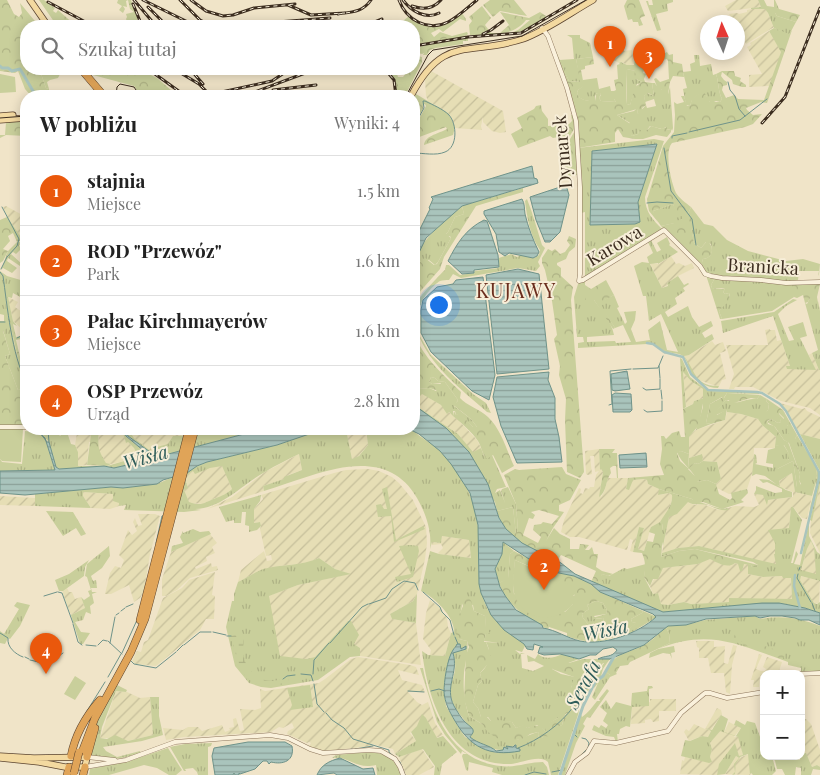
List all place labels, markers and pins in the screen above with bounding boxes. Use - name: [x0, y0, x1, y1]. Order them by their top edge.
- pin: 1: [594, 26, 626, 67]
- pin: 3: [633, 38, 665, 79]
- pin: 2: [528, 549, 560, 590]
- pin: 4: [30, 633, 62, 674]

